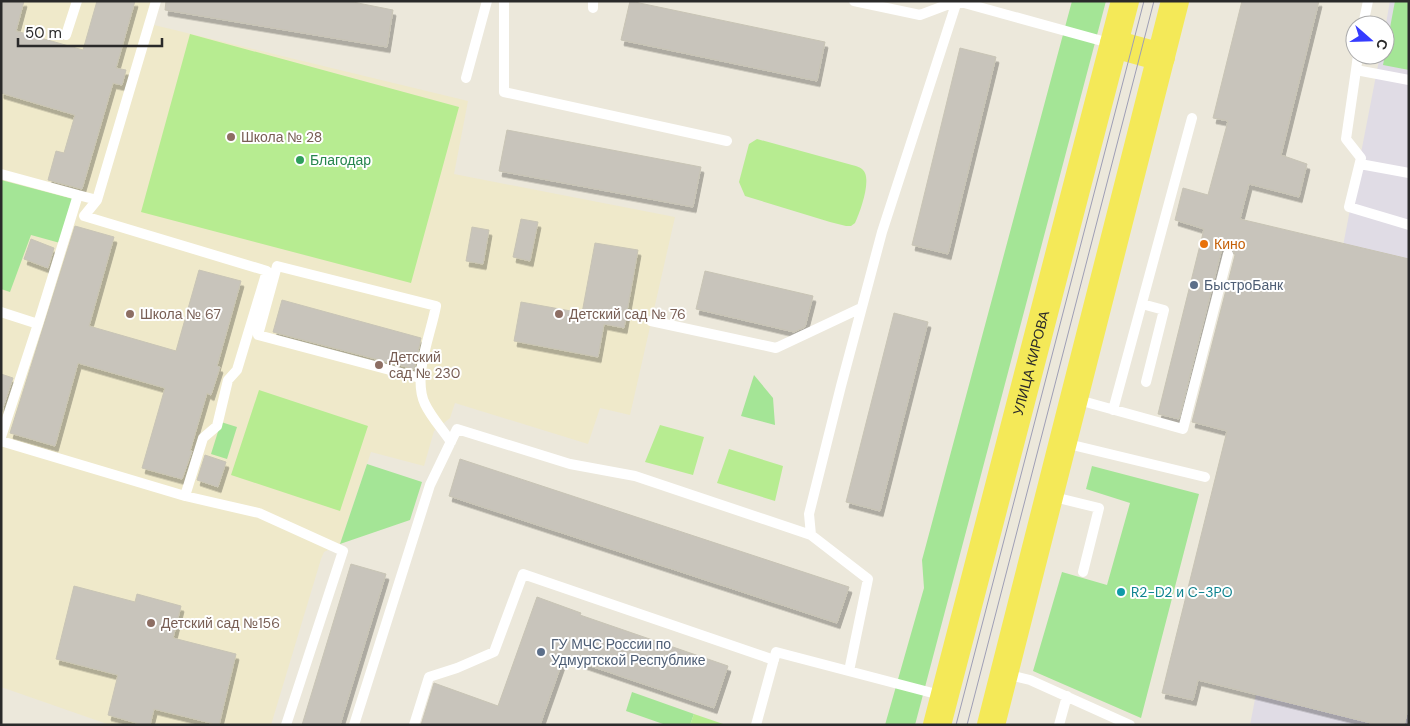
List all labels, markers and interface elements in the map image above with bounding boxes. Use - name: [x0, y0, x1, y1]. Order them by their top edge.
- scale bar: [18, 15, 161, 47]
- north arrow: [1345, 15, 1395, 65]
- text: 50 m: [25, 23, 62, 43]
- text: С: [1372, 37, 1392, 52]
- place label: Школа № 28: [241, 128, 322, 146]
- marker: Школа № 28: [225, 131, 237, 143]
- place label: Благодар: [310, 151, 371, 169]
- marker: Благодар: [294, 154, 306, 166]
- place label: Кино: [1214, 235, 1246, 253]
- marker: Кино: [1198, 238, 1210, 250]
- place label: БыстроБанк: [1204, 276, 1284, 294]
- marker: БыстроБанк: [1188, 279, 1200, 291]
- place label: Школа № 67: [140, 305, 221, 323]
- place label: Детский сад № 76: [569, 305, 686, 323]
- marker: Школа № 67: [124, 308, 136, 320]
- marker: Детский сад № 76: [553, 308, 565, 320]
- street label: УЛИЦА КИРОВА: [1009, 308, 1053, 417]
- place label: Детский сад № 230: [389, 348, 460, 382]
- marker: Детский сад № 230: [373, 359, 385, 371]
- place label: R2-D2 и C-3PO: [1131, 583, 1233, 601]
- marker: R2-D2 и C-3PO: [1115, 586, 1127, 598]
- place label: Детский сад №156: [161, 614, 280, 632]
- marker: Детский сад №156: [145, 617, 157, 629]
- place label: ГУ МЧС России по Удмуртской Республике: [551, 635, 706, 669]
- marker: ГУ МЧС России по Удмуртской Республике: [535, 646, 547, 658]

